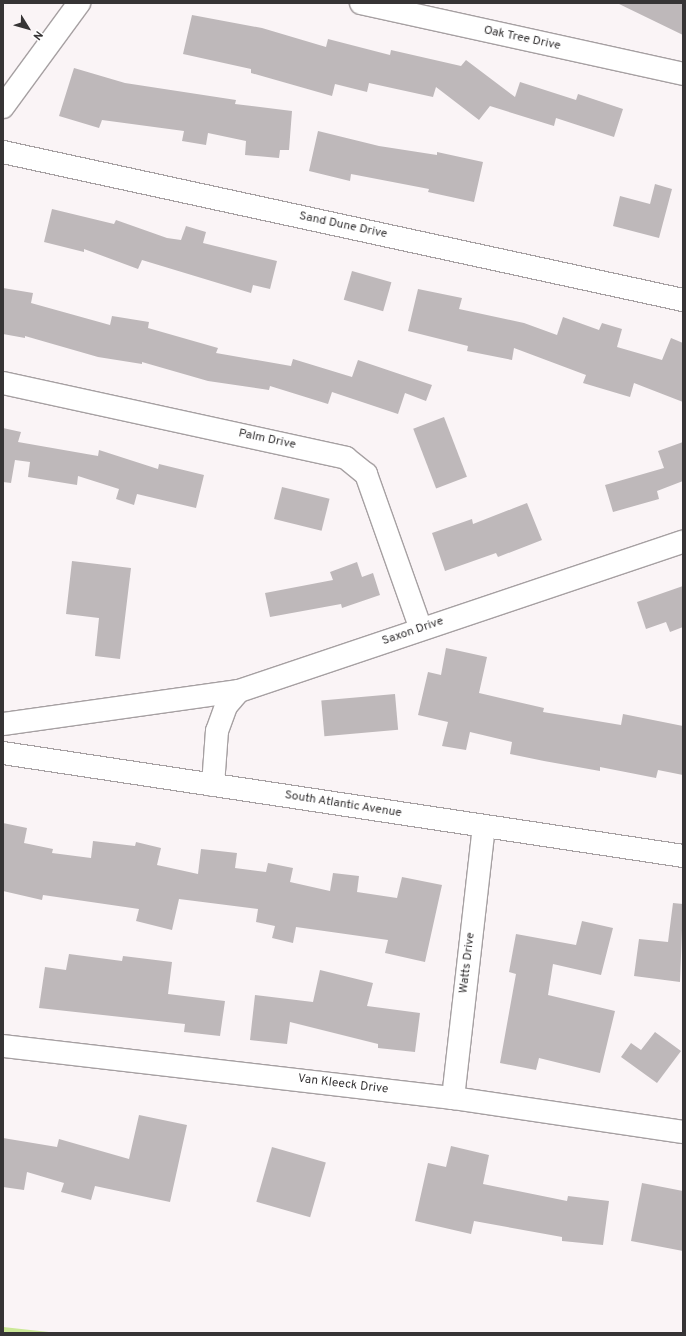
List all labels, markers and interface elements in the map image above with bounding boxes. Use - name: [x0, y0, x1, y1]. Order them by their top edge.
- north arrow: [8, 8, 48, 48]
- street label: Oak Tree Drive: [482, 24, 562, 54]
- text: N: [30, 28, 46, 43]
- street label: Sand Dune Drive: [298, 210, 388, 242]
- street label: Palm Drive: [237, 427, 297, 453]
- street label: Saxon Drive: [380, 615, 446, 649]
- street label: South Atlantic Avenue: [283, 789, 403, 821]
- street label: Watts Drive: [457, 932, 479, 994]
- street label: Van Kleeck Drive: [297, 1072, 389, 1098]

